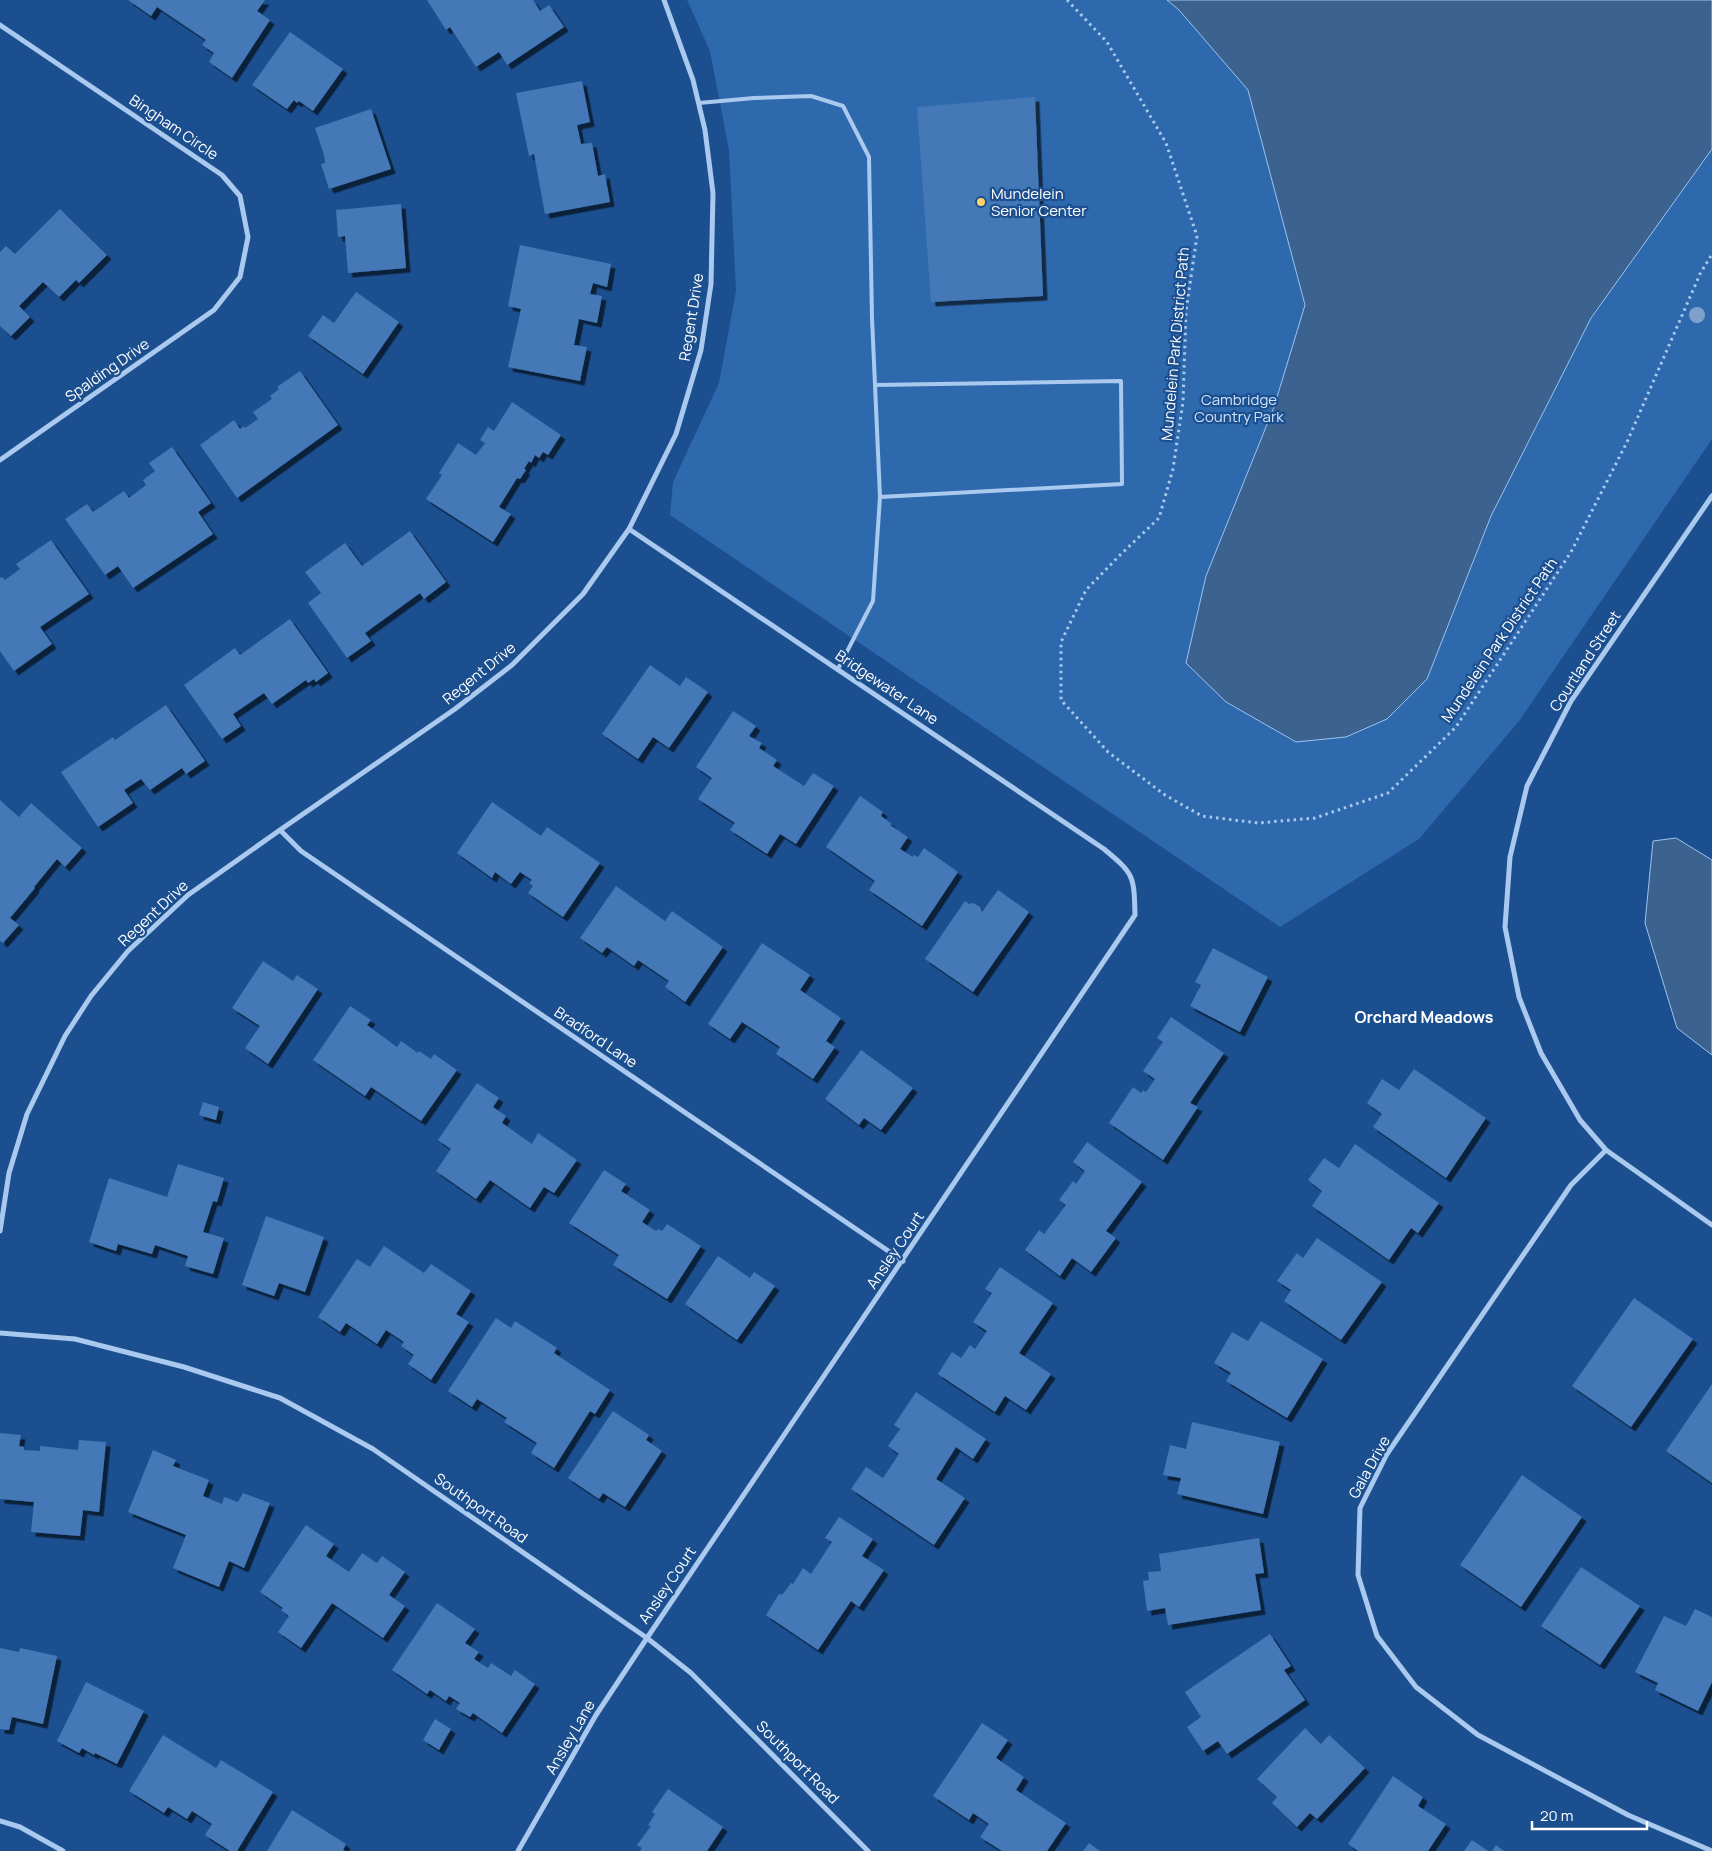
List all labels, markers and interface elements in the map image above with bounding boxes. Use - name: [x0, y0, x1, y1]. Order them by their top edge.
- street label: Bingham Circle: [125, 89, 223, 165]
- place label: Mundelein Senior Center: [991, 183, 1087, 221]
- marker: Mundelein Senior Center: [975, 196, 987, 208]
- street label: Mundelein Park District Path: [1156, 246, 1194, 442]
- street label: Regent Drive: [674, 271, 708, 362]
- street label: Spalding Drive: [61, 333, 153, 407]
- park label: Cambridge Country Park: [1194, 389, 1284, 427]
- street label: Mundelein Park District Path: [1436, 554, 1562, 726]
- street label: Courtland Street: [1544, 606, 1626, 716]
- street label: Regent Drive: [438, 637, 520, 709]
- street label: Bridgewater Lane: [831, 645, 943, 729]
- street label: Regent Drive: [113, 875, 193, 951]
- street label: Bradford Lane: [550, 1001, 642, 1073]
- district label: Orchard Meadows: [1355, 1006, 1494, 1028]
- street label: Ansley Court: [861, 1207, 929, 1293]
- street label: Gala Drive: [1343, 1432, 1395, 1502]
- street label: Southport Road: [430, 1468, 532, 1548]
- street label: Ansley Court: [633, 1542, 701, 1628]
- street label: Ansley Lane: [540, 1696, 600, 1778]
- street label: Southport Road: [752, 1716, 844, 1808]
- scale bar: [1532, 1798, 1647, 1830]
- text: 20 m: [1540, 1805, 1573, 1826]

